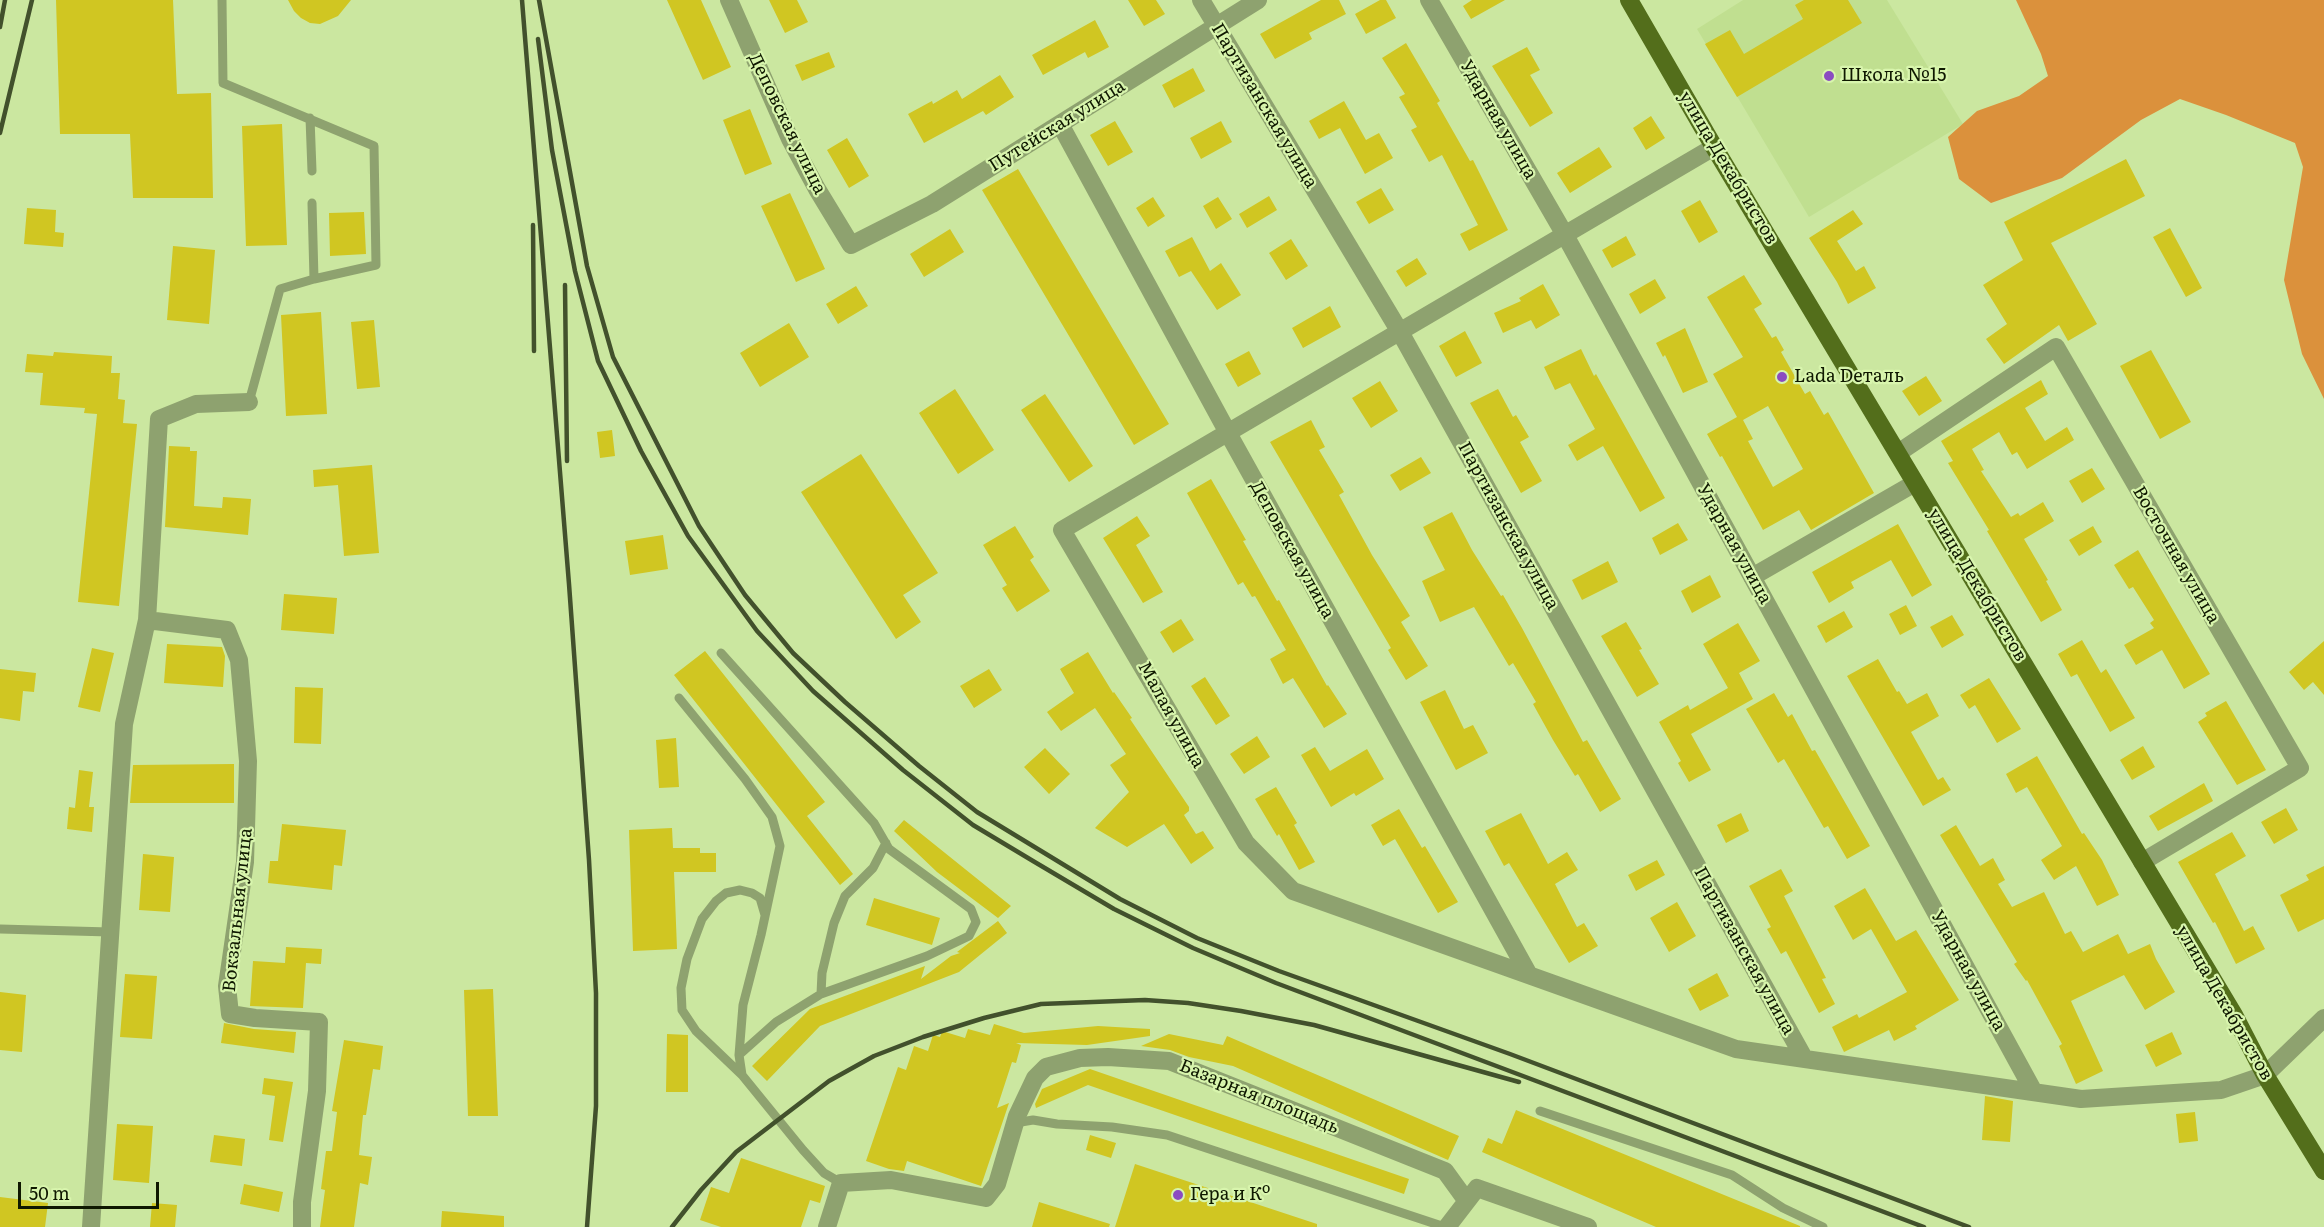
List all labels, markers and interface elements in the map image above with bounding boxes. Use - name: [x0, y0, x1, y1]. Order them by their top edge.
- street label: Партизанская улица: [1206, 20, 1322, 192]
- street label: Деповская улица: [744, 50, 830, 198]
- street label: Ударная улица: [1455, 56, 1541, 184]
- place label: Школа №15: [1841, 65, 1946, 87]
- marker: Школа №15: [1822, 69, 1836, 83]
- street label: Путейская улица: [985, 75, 1129, 177]
- street label: улица Декабристов: [1674, 87, 1782, 249]
- place label: Lada Dеталь: [1794, 366, 1904, 388]
- marker: Lada Dеталь: [1775, 370, 1789, 384]
- street label: Партизанская улица: [1453, 438, 1563, 614]
- street label: Деповская улица: [1245, 477, 1339, 623]
- street label: Ударная улица: [1692, 480, 1776, 608]
- street label: Восточная улица: [2128, 482, 2224, 628]
- street label: улица Декабристов: [1923, 504, 2031, 666]
- street label: Малая улица: [1133, 658, 1209, 772]
- street label: Вокзальная улица: [219, 827, 257, 993]
- street label: Партизанская улица: [1689, 863, 1799, 1039]
- street label: Ударная улица: [1926, 907, 2010, 1035]
- street label: улица Декабристов: [2171, 922, 2277, 1084]
- street label: Базарная площадь: [1176, 1055, 1342, 1139]
- scale bar: [21, 1170, 162, 1208]
- text: 50 m: [29, 1179, 70, 1206]
- place label: Гера и К⁰: [1190, 1184, 1270, 1206]
- marker: Гера и К⁰: [1171, 1188, 1185, 1202]

